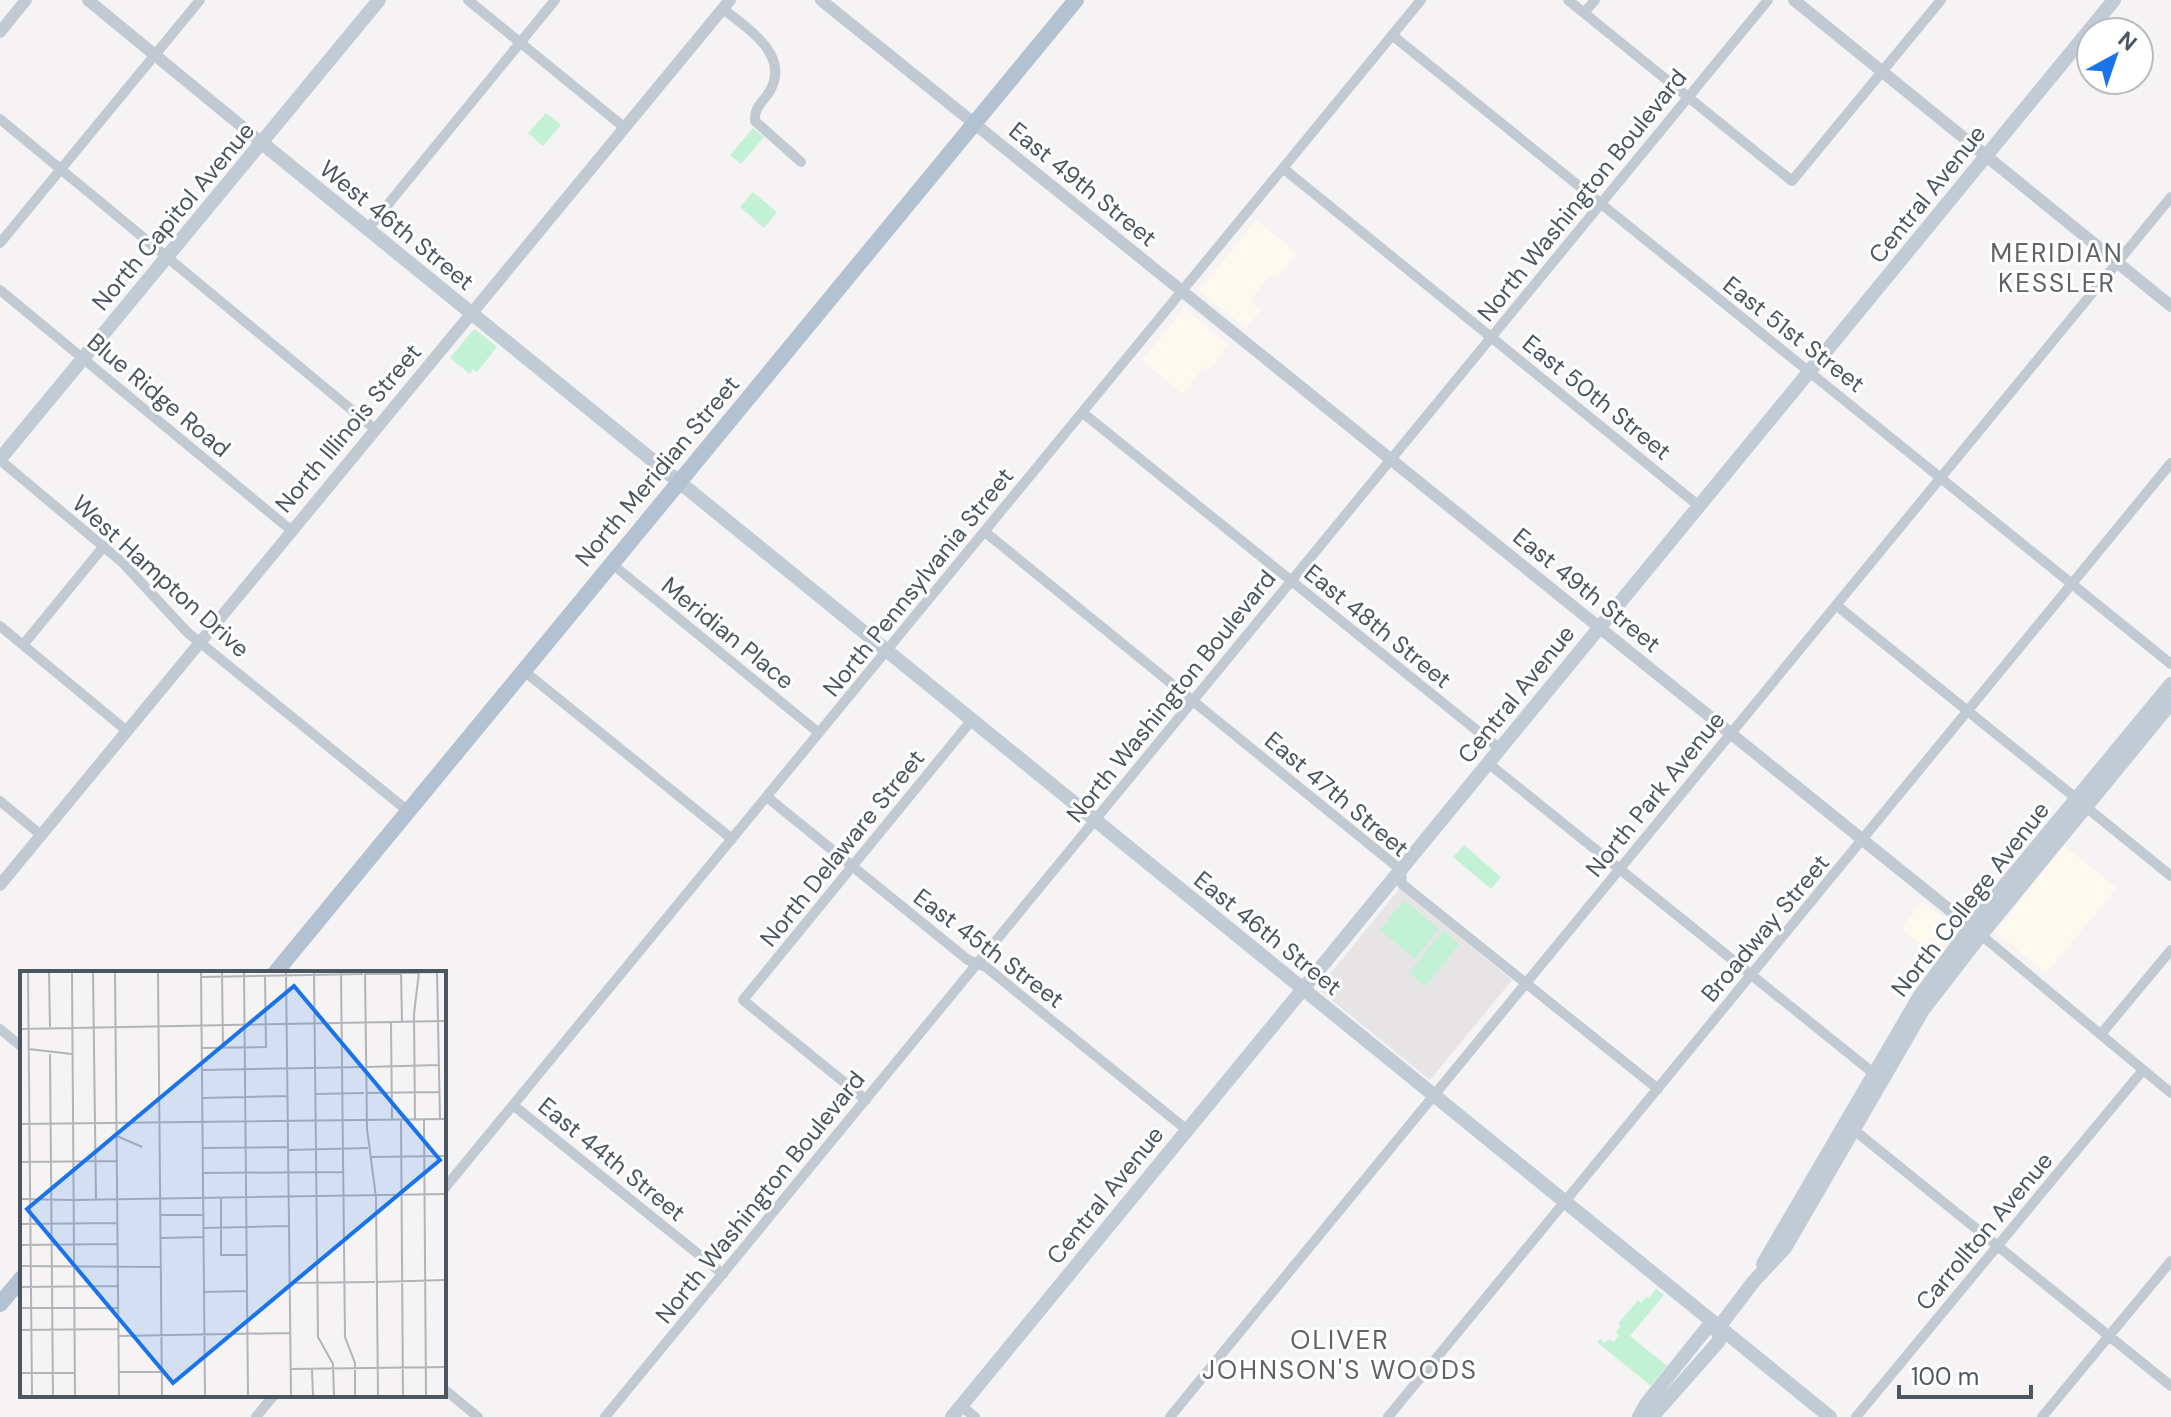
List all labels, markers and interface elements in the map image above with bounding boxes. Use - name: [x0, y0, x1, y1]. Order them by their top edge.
- north arrow: [2075, 16, 2155, 96]
- text: N: [2112, 25, 2143, 57]
- street label: North Washington Boulevard: [1470, 62, 1694, 328]
- street label: North Capitol Avenue: [85, 115, 261, 317]
- street label: East 49th Street: [1003, 115, 1163, 253]
- street label: Central Avenue: [1862, 118, 1992, 270]
- street label: West 46th Street: [313, 153, 481, 297]
- district label: MERIDIAN KESSLER: [1990, 236, 2124, 300]
- street label: East 51st Street: [1717, 269, 1871, 399]
- street label: Blue Ridge Road: [81, 326, 237, 464]
- street label: East 50th Street: [1516, 327, 1678, 467]
- street label: North Illinois Street: [268, 337, 428, 519]
- street label: North Meridian Street: [568, 369, 746, 573]
- street label: North Pennsylvania Street: [816, 461, 1020, 703]
- street label: West Hampton Drive: [66, 488, 256, 664]
- street label: East 49th Street: [1507, 521, 1667, 659]
- street label: East 48th Street: [1298, 557, 1458, 695]
- street label: North Washington Boulevard: [1059, 563, 1283, 829]
- street label: Meridian Place: [655, 570, 801, 696]
- street label: Central Avenue: [1451, 618, 1581, 770]
- street label: North Park Avenue: [1579, 705, 1731, 883]
- street label: East 47th Street: [1259, 725, 1415, 863]
- street label: North Delaware Street: [753, 743, 931, 953]
- street label: North College Avenue: [1884, 795, 2056, 1003]
- street label: Broadway Street: [1694, 848, 1836, 1008]
- street label: East 46th Street: [1188, 864, 1348, 1002]
- street label: East 45th Street: [907, 881, 1071, 1015]
- inset map: [20, 971, 446, 1397]
- street label: North Washington Boulevard: [648, 1064, 872, 1330]
- street label: East 44th Street: [532, 1090, 692, 1228]
- street label: Central Avenue: [1040, 1119, 1170, 1271]
- street label: Carrollton Avenue: [1909, 1145, 2059, 1317]
- district label: OLIVER JOHNSON'S WOODS: [1202, 1323, 1478, 1387]
- scale bar: [1899, 1349, 2031, 1399]
- text: 100 m: [1911, 1361, 1979, 1392]

